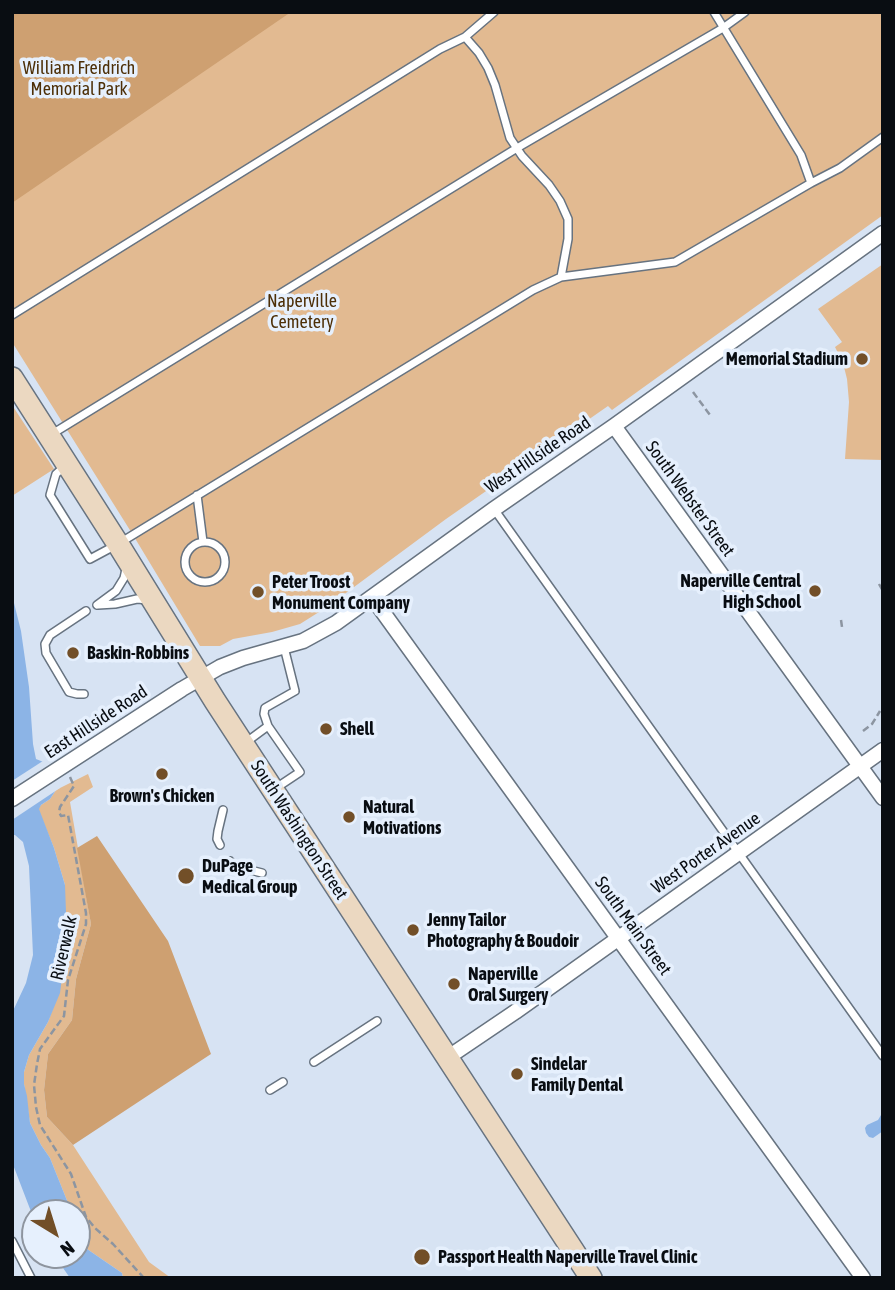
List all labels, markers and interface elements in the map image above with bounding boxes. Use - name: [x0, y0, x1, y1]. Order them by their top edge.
- park label: William Freidrich Memorial Park: [23, 57, 135, 100]
- park label: Naperville Cemetery: [267, 290, 337, 332]
- place label: Memorial Stadium: [726, 348, 848, 370]
- marker: Memorial Stadium: [854, 351, 870, 367]
- street label: West Hillside Road: [481, 412, 595, 498]
- street label: South Webster Street: [641, 437, 739, 561]
- place label: Naperville Central High School: [680, 570, 801, 612]
- place label: Peter Troost Monument Company: [272, 571, 410, 614]
- marker: Naperville Central High School: [807, 583, 823, 599]
- marker: Peter Troost Monument Company: [250, 584, 266, 600]
- place label: Baskin-Robbins: [87, 642, 189, 664]
- marker: Baskin-Robbins: [65, 645, 81, 661]
- street label: East Hillside Road: [41, 681, 151, 763]
- place label: Shell: [340, 718, 374, 740]
- marker: Shell: [318, 721, 334, 737]
- street label: South Washington Street: [246, 756, 352, 904]
- marker: Brown's Chicken: [154, 766, 170, 782]
- place label: Brown's Chicken: [109, 785, 215, 807]
- place label: Natural Motivations: [363, 796, 441, 838]
- street label: West Porter Avenue: [648, 808, 764, 898]
- marker: Natural Motivations: [341, 809, 357, 825]
- place label: DuPage Medical Group: [202, 855, 298, 898]
- marker: DuPage Medical Group: [176, 866, 196, 886]
- street label: South Main Street: [590, 873, 676, 979]
- place label: Jenny Tailor Photography & Boudoir: [427, 909, 579, 951]
- street label: Riverwalk: [46, 914, 82, 982]
- marker: Jenny Tailor Photography & Boudoir: [405, 922, 421, 938]
- place label: Naperville Oral Surgery: [468, 963, 548, 1006]
- marker: Naperville Oral Surgery: [446, 976, 462, 992]
- place label: Sindelar Family Dental: [531, 1053, 623, 1096]
- marker: Sindelar Family Dental: [509, 1066, 525, 1082]
- north arrow: [21, 1199, 91, 1269]
- text: N: [57, 1237, 79, 1261]
- place label: Passport Health Naperville Travel Clinic: [438, 1246, 697, 1268]
- marker: Passport Health Naperville Travel Clinic: [412, 1247, 432, 1267]

